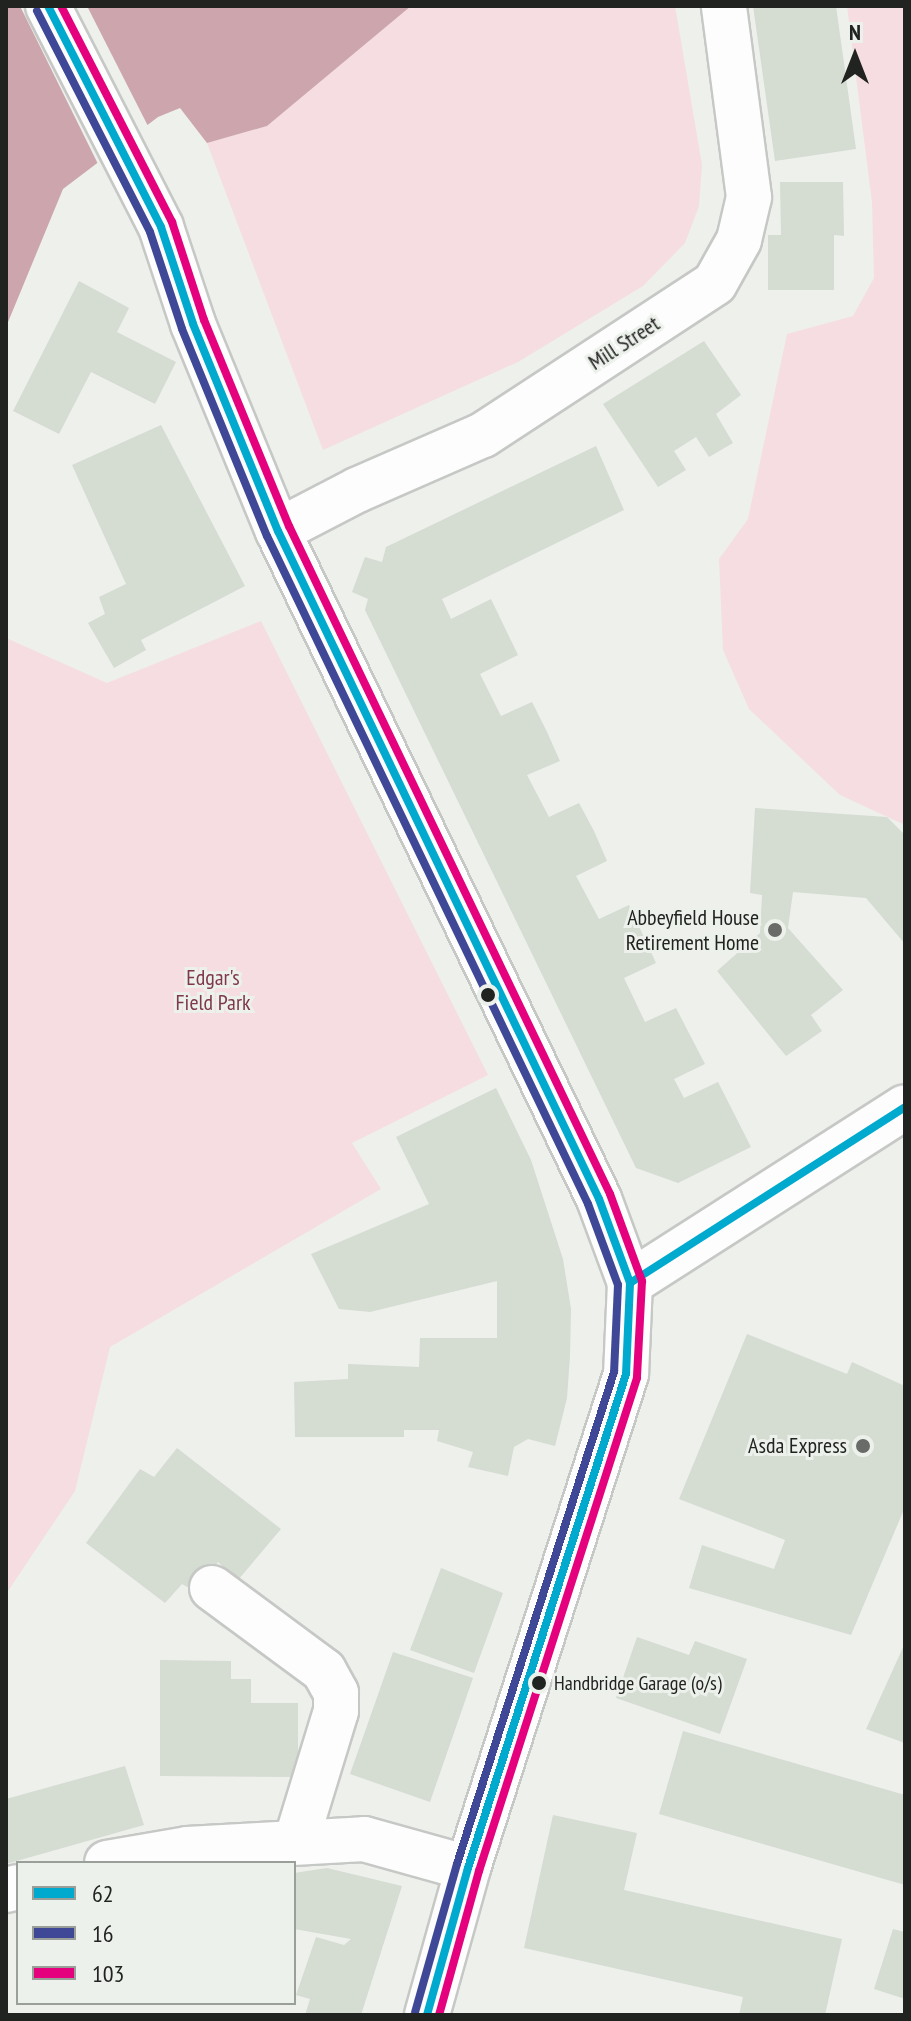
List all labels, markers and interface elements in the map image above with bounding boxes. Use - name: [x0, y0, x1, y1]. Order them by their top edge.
- north arrow: [815, 16, 895, 96]
- text: N: [849, 18, 861, 46]
- street label: Mill Street: [584, 310, 664, 376]
- place label: Abbeyfield House Retirement Home: [626, 904, 759, 956]
- marker: Abbeyfield House Retirement Home: [766, 921, 784, 939]
- park label: Edgar's Field Park: [176, 964, 250, 1016]
- unlabelled marker: [480, 987, 496, 1003]
- place label: Asda Express: [748, 1433, 847, 1459]
- marker: Asda Express: [854, 1437, 872, 1455]
- place label: Handbridge Garage (o/s): [554, 1671, 722, 1695]
- marker: Handbridge Garage (o/s): [531, 1675, 547, 1691]
- legend: [16, 1861, 296, 2005]
- text: 62: [92, 1878, 114, 1909]
- text: 16: [92, 1918, 114, 1949]
- text: 103: [92, 1958, 124, 1989]

